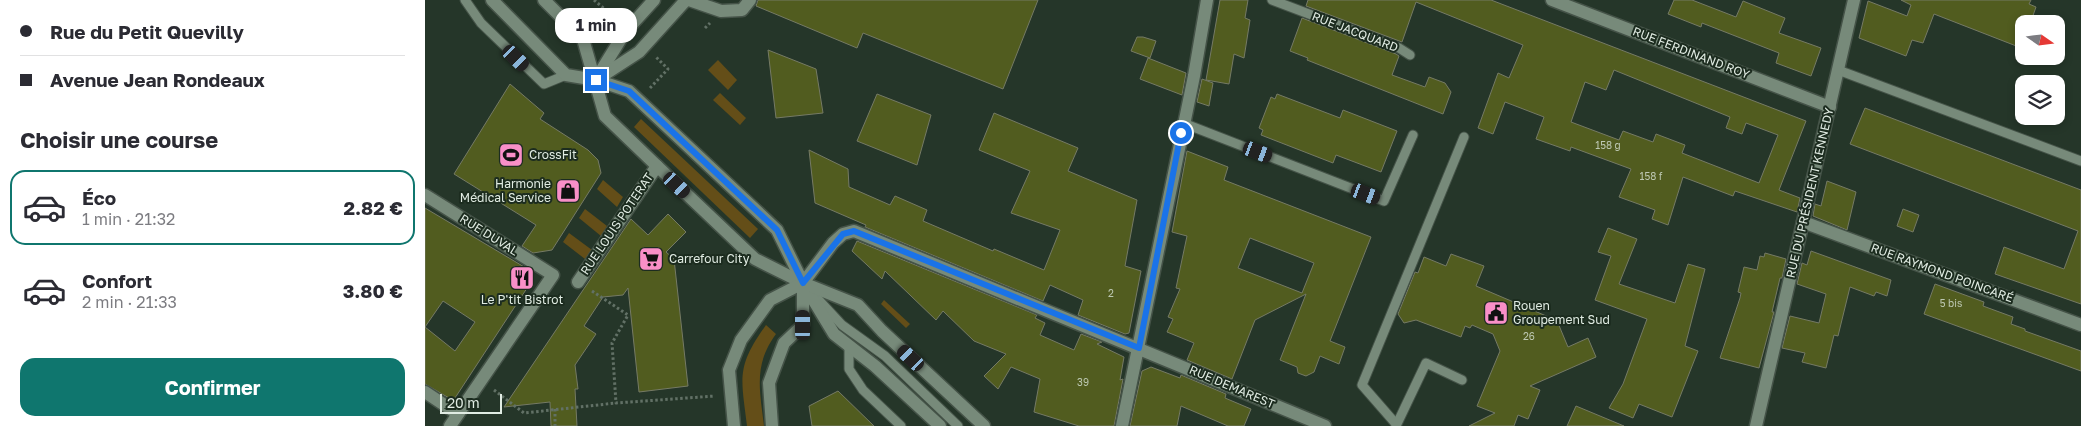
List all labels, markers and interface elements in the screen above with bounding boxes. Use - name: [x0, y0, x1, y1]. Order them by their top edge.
- callout: 1 min: [555, 8, 637, 42]
- street label: RUE JACQUARD: [1310, 8, 1400, 55]
- text: 1 min: [576, 15, 616, 35]
- north arrow: [2015, 15, 2065, 65]
- map controls: [2015, 15, 2065, 125]
- text: Rue du Petit Quevilly: [50, 20, 244, 43]
- street label: RUE FERDINAND ROY: [1631, 23, 1752, 82]
- car: [499, 42, 532, 74]
- text: Avenue Jean Rondeaux: [50, 68, 265, 91]
- route end: [585, 69, 607, 91]
- button: layers: [2015, 75, 2065, 125]
- street label: RUE DU PRÉSIDENT KENNEDY: [1783, 106, 1836, 279]
- route start: [1170, 122, 1192, 144]
- text: Choisir une course: [20, 126, 218, 153]
- house number: 158 g: [1595, 139, 1621, 151]
- car: [1241, 140, 1274, 164]
- sports icon: CrossFit: [498, 142, 524, 168]
- place label: CrossFit: [529, 147, 577, 162]
- car: [660, 169, 693, 201]
- street label: RUE LOUIS POTERAT: [577, 170, 657, 277]
- house number: 158 f: [1640, 170, 1663, 182]
- place label: Harmonie Médical Service: [460, 176, 551, 205]
- shop icon: Harmonie Médical Service: [555, 178, 581, 204]
- car: [1349, 182, 1382, 206]
- icon: car: [22, 185, 67, 230]
- text: Éco: [82, 186, 116, 209]
- text: 2.82 €: [343, 196, 403, 219]
- text: 1 min · 21:32: [82, 209, 175, 229]
- street label: RUE DUVAL: [457, 211, 521, 259]
- street label: RUE RAYMOND POINCARÉ: [1869, 240, 2015, 305]
- supermarket icon: Carrefour City: [638, 246, 664, 272]
- place label: Carrefour City: [669, 251, 750, 266]
- restaurant icon: Le P'tit Bistrot: [509, 265, 535, 291]
- icon: car: [22, 268, 67, 313]
- text: Confort: [82, 269, 152, 292]
- text: 3.80 €: [343, 279, 403, 302]
- house number: 2: [1108, 287, 1114, 299]
- text: 2 min · 21:33: [82, 292, 177, 312]
- place label: Le P'tit Bistrot: [481, 292, 563, 307]
- house number: 5 bis: [1940, 297, 1962, 309]
- place label: Rouen Groupement Sud: [1513, 298, 1610, 327]
- public building icon: Rouen Groupement Sud: [1483, 300, 1509, 326]
- car: [795, 310, 810, 340]
- house number: 26: [1523, 330, 1535, 342]
- car: [894, 342, 927, 374]
- button: Confirmer: [20, 358, 405, 416]
- street label: RUE DEMAREST: [1187, 362, 1278, 412]
- house number: 39: [1077, 376, 1089, 388]
- scale bar: [440, 391, 503, 414]
- text: 20 m: [447, 394, 480, 411]

